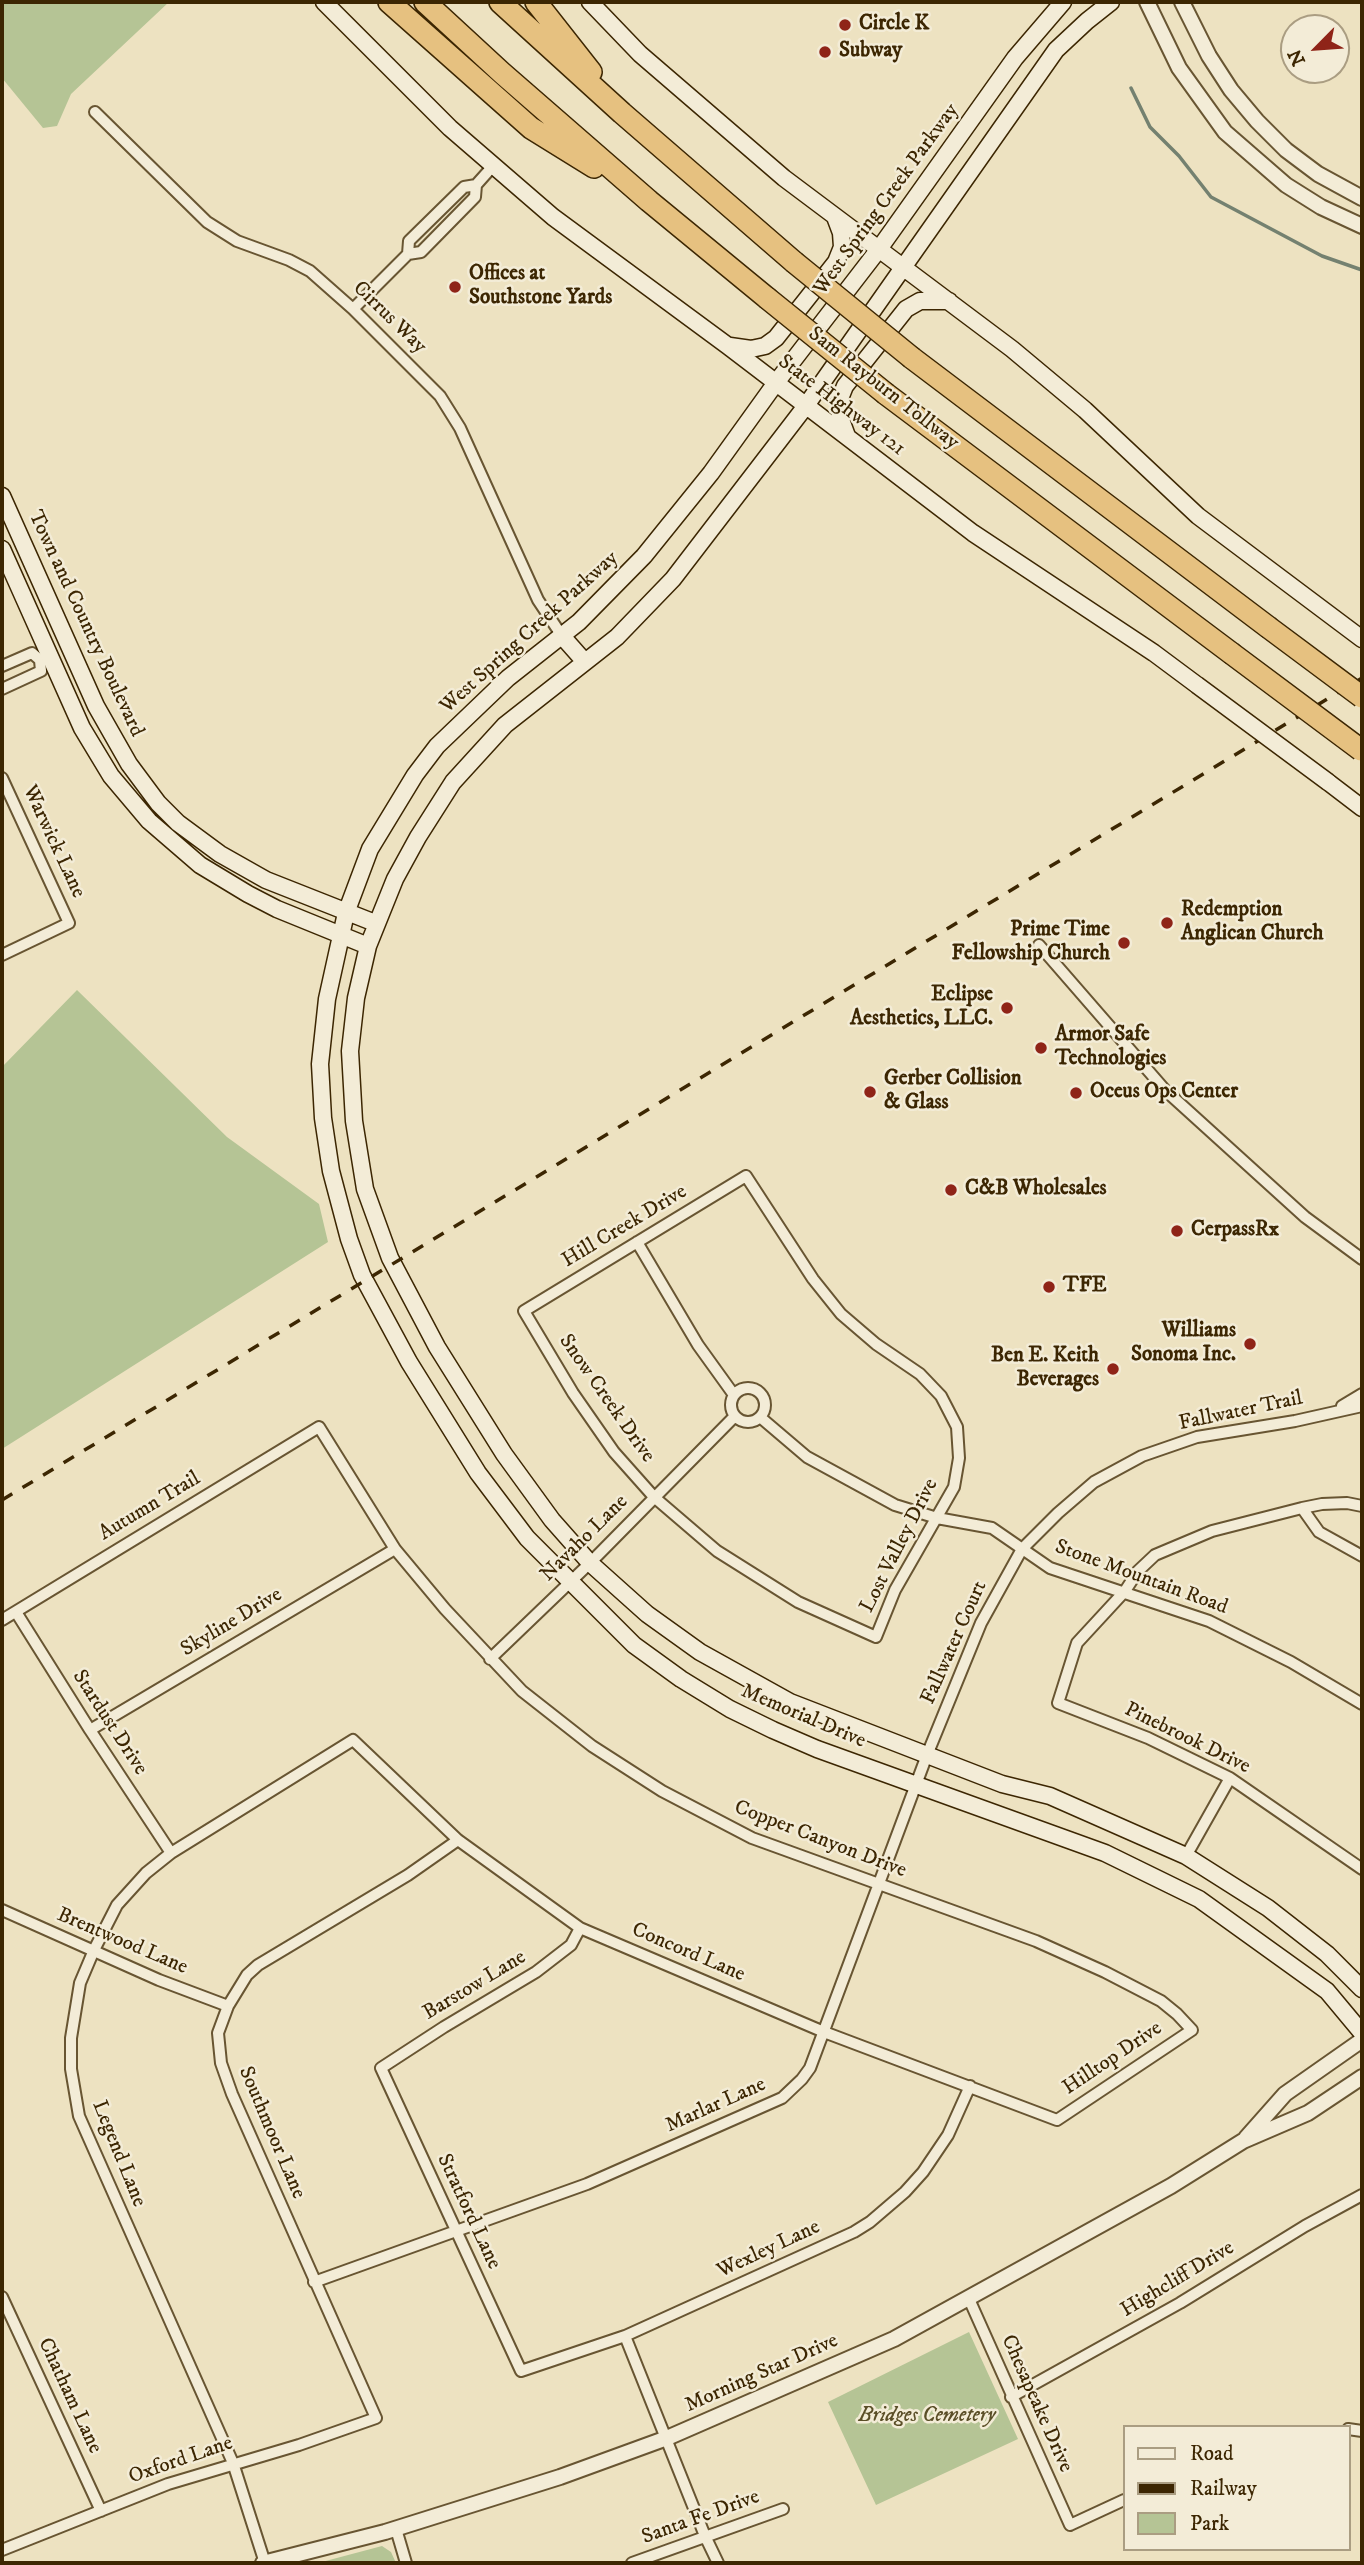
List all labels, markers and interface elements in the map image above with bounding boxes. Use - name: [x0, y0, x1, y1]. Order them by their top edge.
- place label: Circle K: [859, 12, 929, 38]
- north arrow: [1280, 14, 1350, 84]
- marker: Circle K: [837, 17, 853, 33]
- place label: Subway: [839, 39, 902, 65]
- marker: Subway: [817, 44, 833, 60]
- text: N: [1284, 45, 1311, 69]
- street label: West Spring Creek Parkway: [809, 99, 965, 301]
- place label: Offices at Southstone Yards: [469, 262, 612, 312]
- street label: Cirrus Way: [347, 277, 431, 359]
- marker: Offices at Southstone Yards: [447, 279, 463, 295]
- street label: Sam Rayburn Tollway: [802, 322, 964, 456]
- street label: State Highway 121: [772, 350, 910, 462]
- street label: Town and Country Boulevard: [21, 507, 149, 741]
- street label: West Spring Creek Parkway: [436, 546, 624, 720]
- street label: Warwick Lane: [16, 782, 90, 902]
- place label: Redemption Anglican Church: [1181, 898, 1324, 948]
- marker: Redemption Anglican Church: [1159, 915, 1175, 931]
- place label: Prime Time Fellowship Church: [952, 918, 1110, 968]
- marker: Prime Time Fellowship Church: [1116, 935, 1132, 951]
- place label: Eclipse Aesthetics, LLC.: [850, 983, 993, 1033]
- marker: Eclipse Aesthetics, LLC.: [999, 1000, 1015, 1016]
- place label: Armor Safe Technologies: [1055, 1023, 1166, 1073]
- marker: Armor Safe Technologies: [1033, 1040, 1049, 1056]
- place label: Gerber Collision & Glass: [884, 1067, 1022, 1117]
- place label: Oceus Ops Center: [1090, 1080, 1238, 1106]
- marker: Gerber Collision & Glass: [862, 1084, 878, 1100]
- marker: Oceus Ops Center: [1068, 1085, 1084, 1101]
- place label: C&B Wholesales: [965, 1177, 1107, 1203]
- street label: Hill Creek Drive: [558, 1180, 692, 1274]
- marker: C&B Wholesales: [943, 1182, 959, 1198]
- place label: CerpassRx: [1191, 1218, 1279, 1244]
- marker: CerpassRx: [1169, 1223, 1185, 1239]
- place label: TFE: [1063, 1274, 1107, 1300]
- marker: TFE: [1041, 1279, 1057, 1295]
- place label: Williams Sonoma Inc.: [1131, 1319, 1236, 1369]
- street label: Snow Creek Drive: [552, 1330, 660, 1468]
- marker: Williams Sonoma Inc.: [1242, 1336, 1258, 1352]
- place label: Ben E. Keith Beverages: [991, 1344, 1099, 1394]
- marker: Ben E. Keith Beverages: [1105, 1361, 1121, 1377]
- street label: Fallwater Trail: [1177, 1387, 1305, 1437]
- street label: Autumn Trail: [95, 1467, 205, 1547]
- street label: Lost Valley Drive: [855, 1475, 945, 1617]
- street label: Navaho Lane: [536, 1490, 634, 1588]
- street label: Stone Mountain Road: [1051, 1535, 1231, 1621]
- street label: Fallwater Court: [917, 1577, 993, 1709]
- street label: Skyline Drive: [177, 1583, 287, 1663]
- street label: Stardust Drive: [66, 1666, 152, 1780]
- street label: Memorial Drive: [737, 1679, 869, 1755]
- street label: Pinebrook Drive: [1120, 1698, 1254, 1780]
- street label: Copper Canyon Drive: [730, 1796, 910, 1884]
- street label: Brentwood Lane: [53, 1903, 191, 1981]
- street label: Concord Lane: [628, 1918, 748, 1988]
- street label: Barstow Lane: [419, 1945, 531, 2027]
- street label: Hilltop Drive: [1059, 2017, 1167, 2101]
- street label: Southmoor Lane: [232, 2063, 310, 2203]
- street label: Marlar Lane: [662, 2073, 770, 2139]
- street label: Legend Lane: [85, 2097, 151, 2211]
- street label: Stratford Lane: [430, 2150, 506, 2274]
- street label: Wexley Lane: [714, 2215, 824, 2285]
- street label: Highcliff Drive: [1117, 2236, 1239, 2324]
- street label: Morning Star Drive: [682, 2329, 842, 2419]
- street label: Chesapeake Drive: [994, 2331, 1078, 2477]
- street label: Chatham Lane: [31, 2334, 107, 2458]
- park label: Bridges Cemetery: [859, 2404, 995, 2430]
- legend: [1122, 2425, 1350, 2551]
- street label: Oxford Lane: [126, 2431, 236, 2491]
- text: Road: [1190, 2441, 1234, 2467]
- text: Railway: [1190, 2476, 1257, 2502]
- street label: Santa Fe Drive: [639, 2485, 763, 2551]
- text: Park: [1190, 2511, 1229, 2537]

